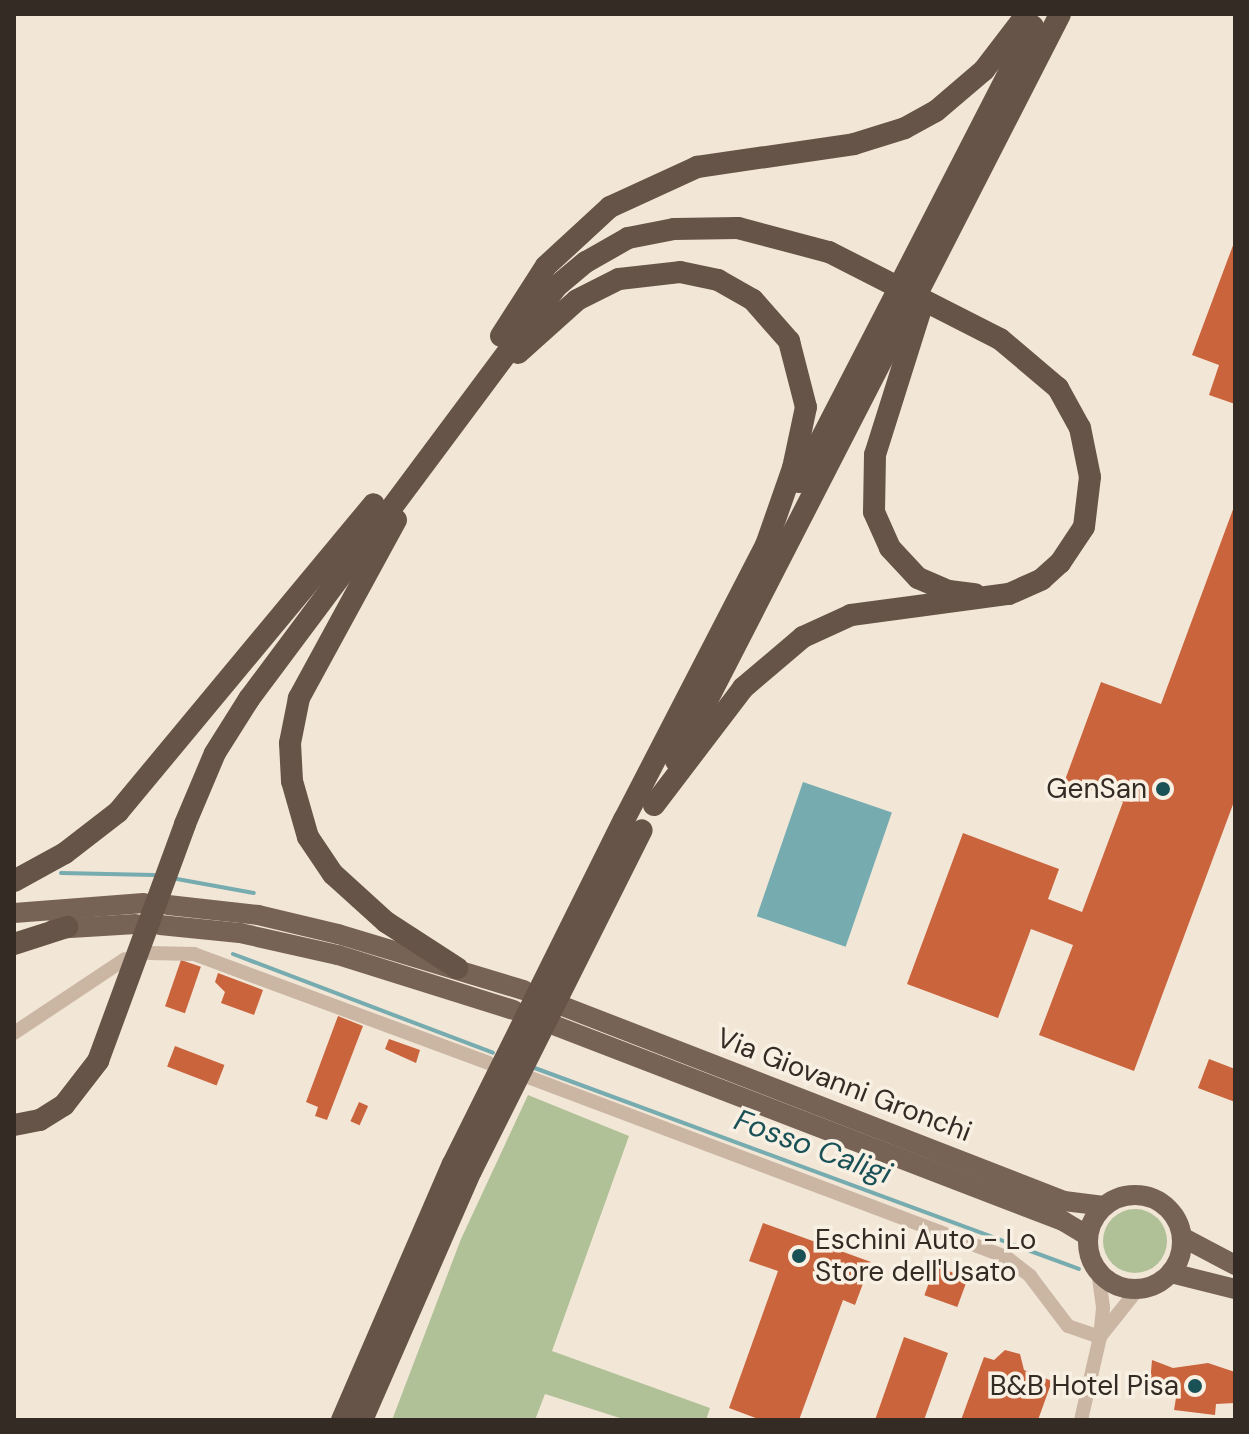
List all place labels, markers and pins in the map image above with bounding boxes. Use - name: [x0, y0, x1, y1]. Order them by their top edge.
- place label: GenSan: [1046, 772, 1147, 806]
- marker: GenSan: [1154, 780, 1172, 798]
- place label: Eschini Auto - Lo Store dell'Usato: [815, 1223, 1036, 1289]
- marker: Eschini Auto - Lo Store dell'Usato: [790, 1247, 808, 1265]
- place label: B&B Hotel Pisa: [990, 1369, 1179, 1403]
- marker: B&B Hotel Pisa: [1186, 1377, 1204, 1395]

